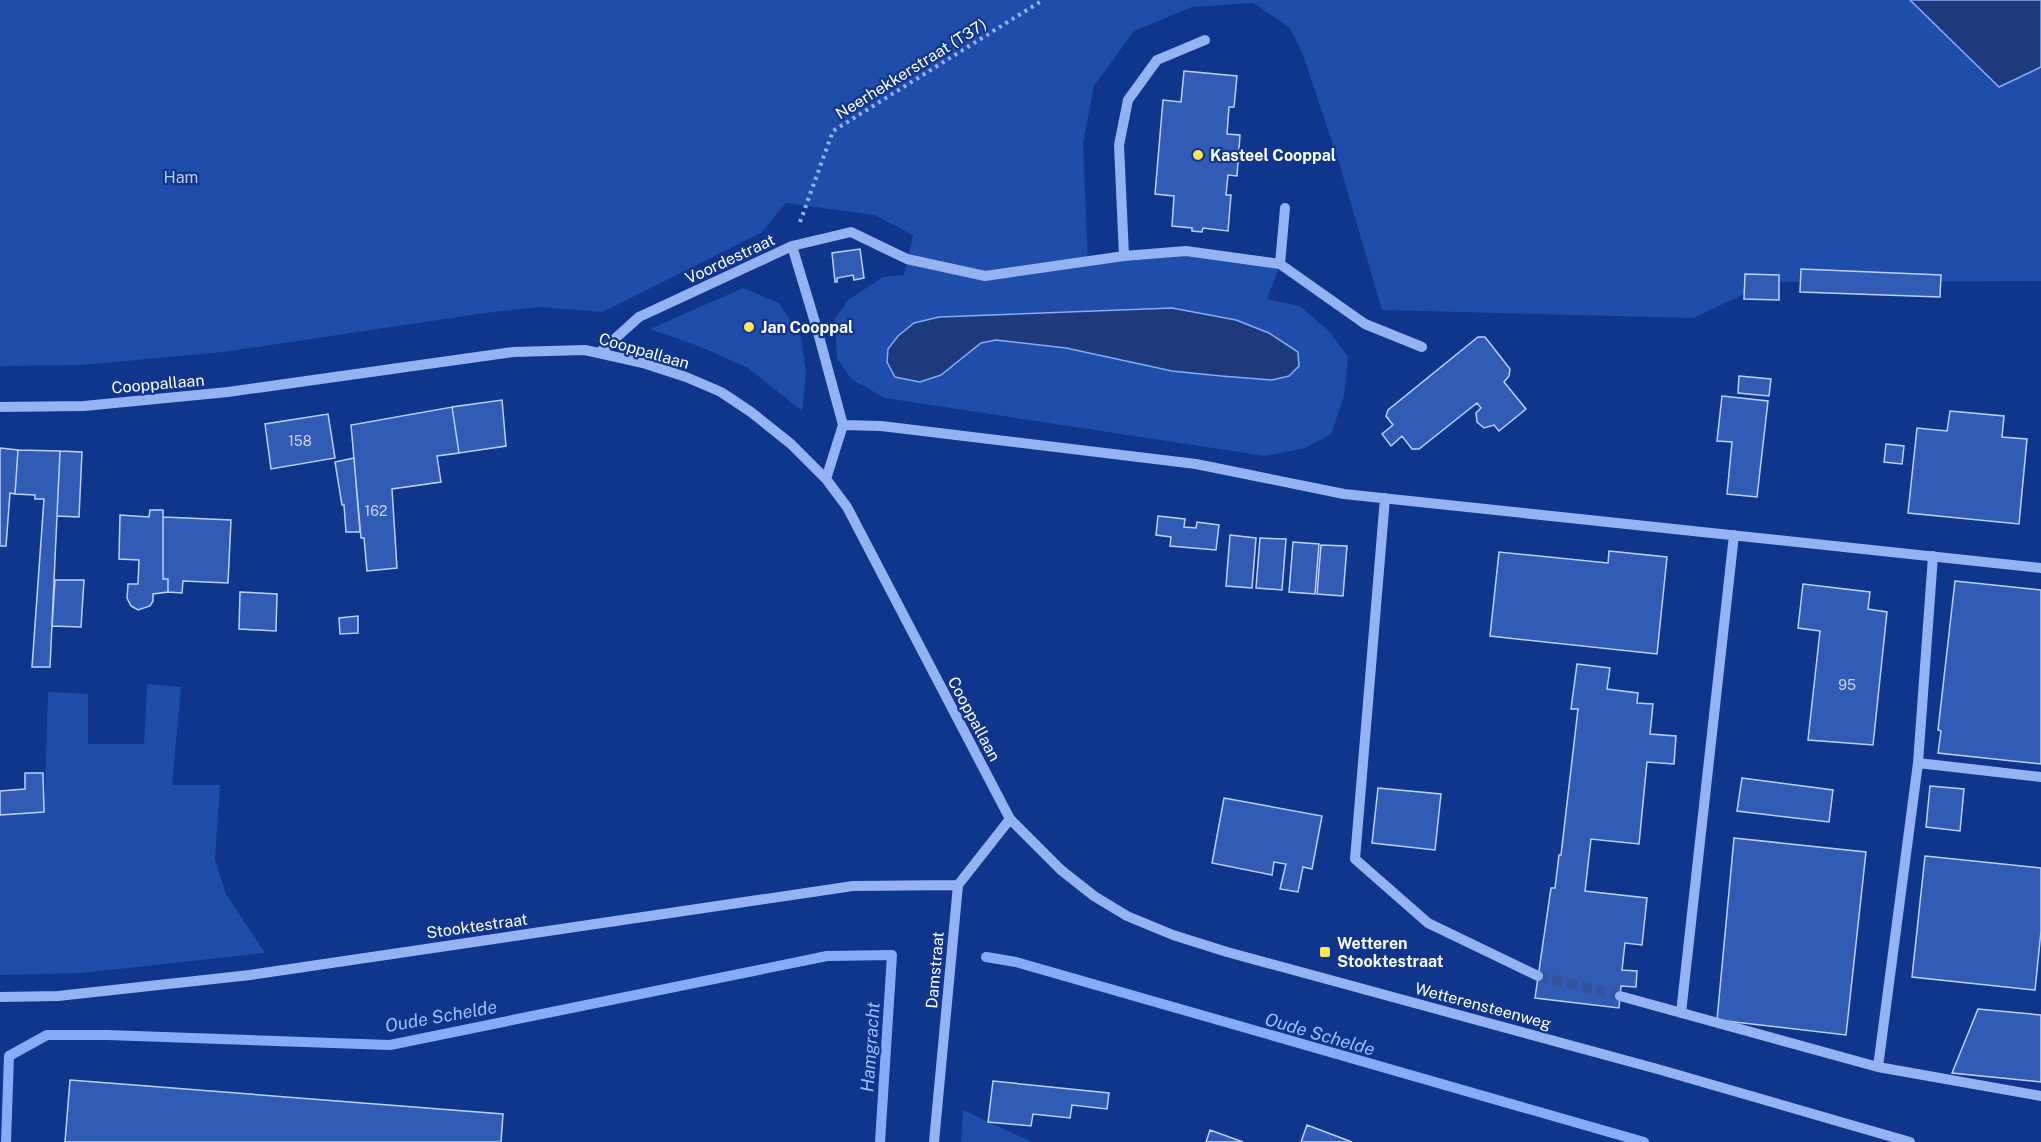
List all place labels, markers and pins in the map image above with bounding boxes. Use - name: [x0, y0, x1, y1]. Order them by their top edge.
- place label: Kasteel Cooppal: [1210, 146, 1336, 165]
- marker: Kasteel Cooppal: [1191, 148, 1205, 162]
- place label: Jan Cooppal: [761, 318, 853, 337]
- marker: Jan Cooppal: [742, 320, 756, 334]
- place label: Wetteren Stooktestraat: [1337, 934, 1444, 971]
- marker: Wetteren Stooktestraat: [1318, 945, 1332, 959]

